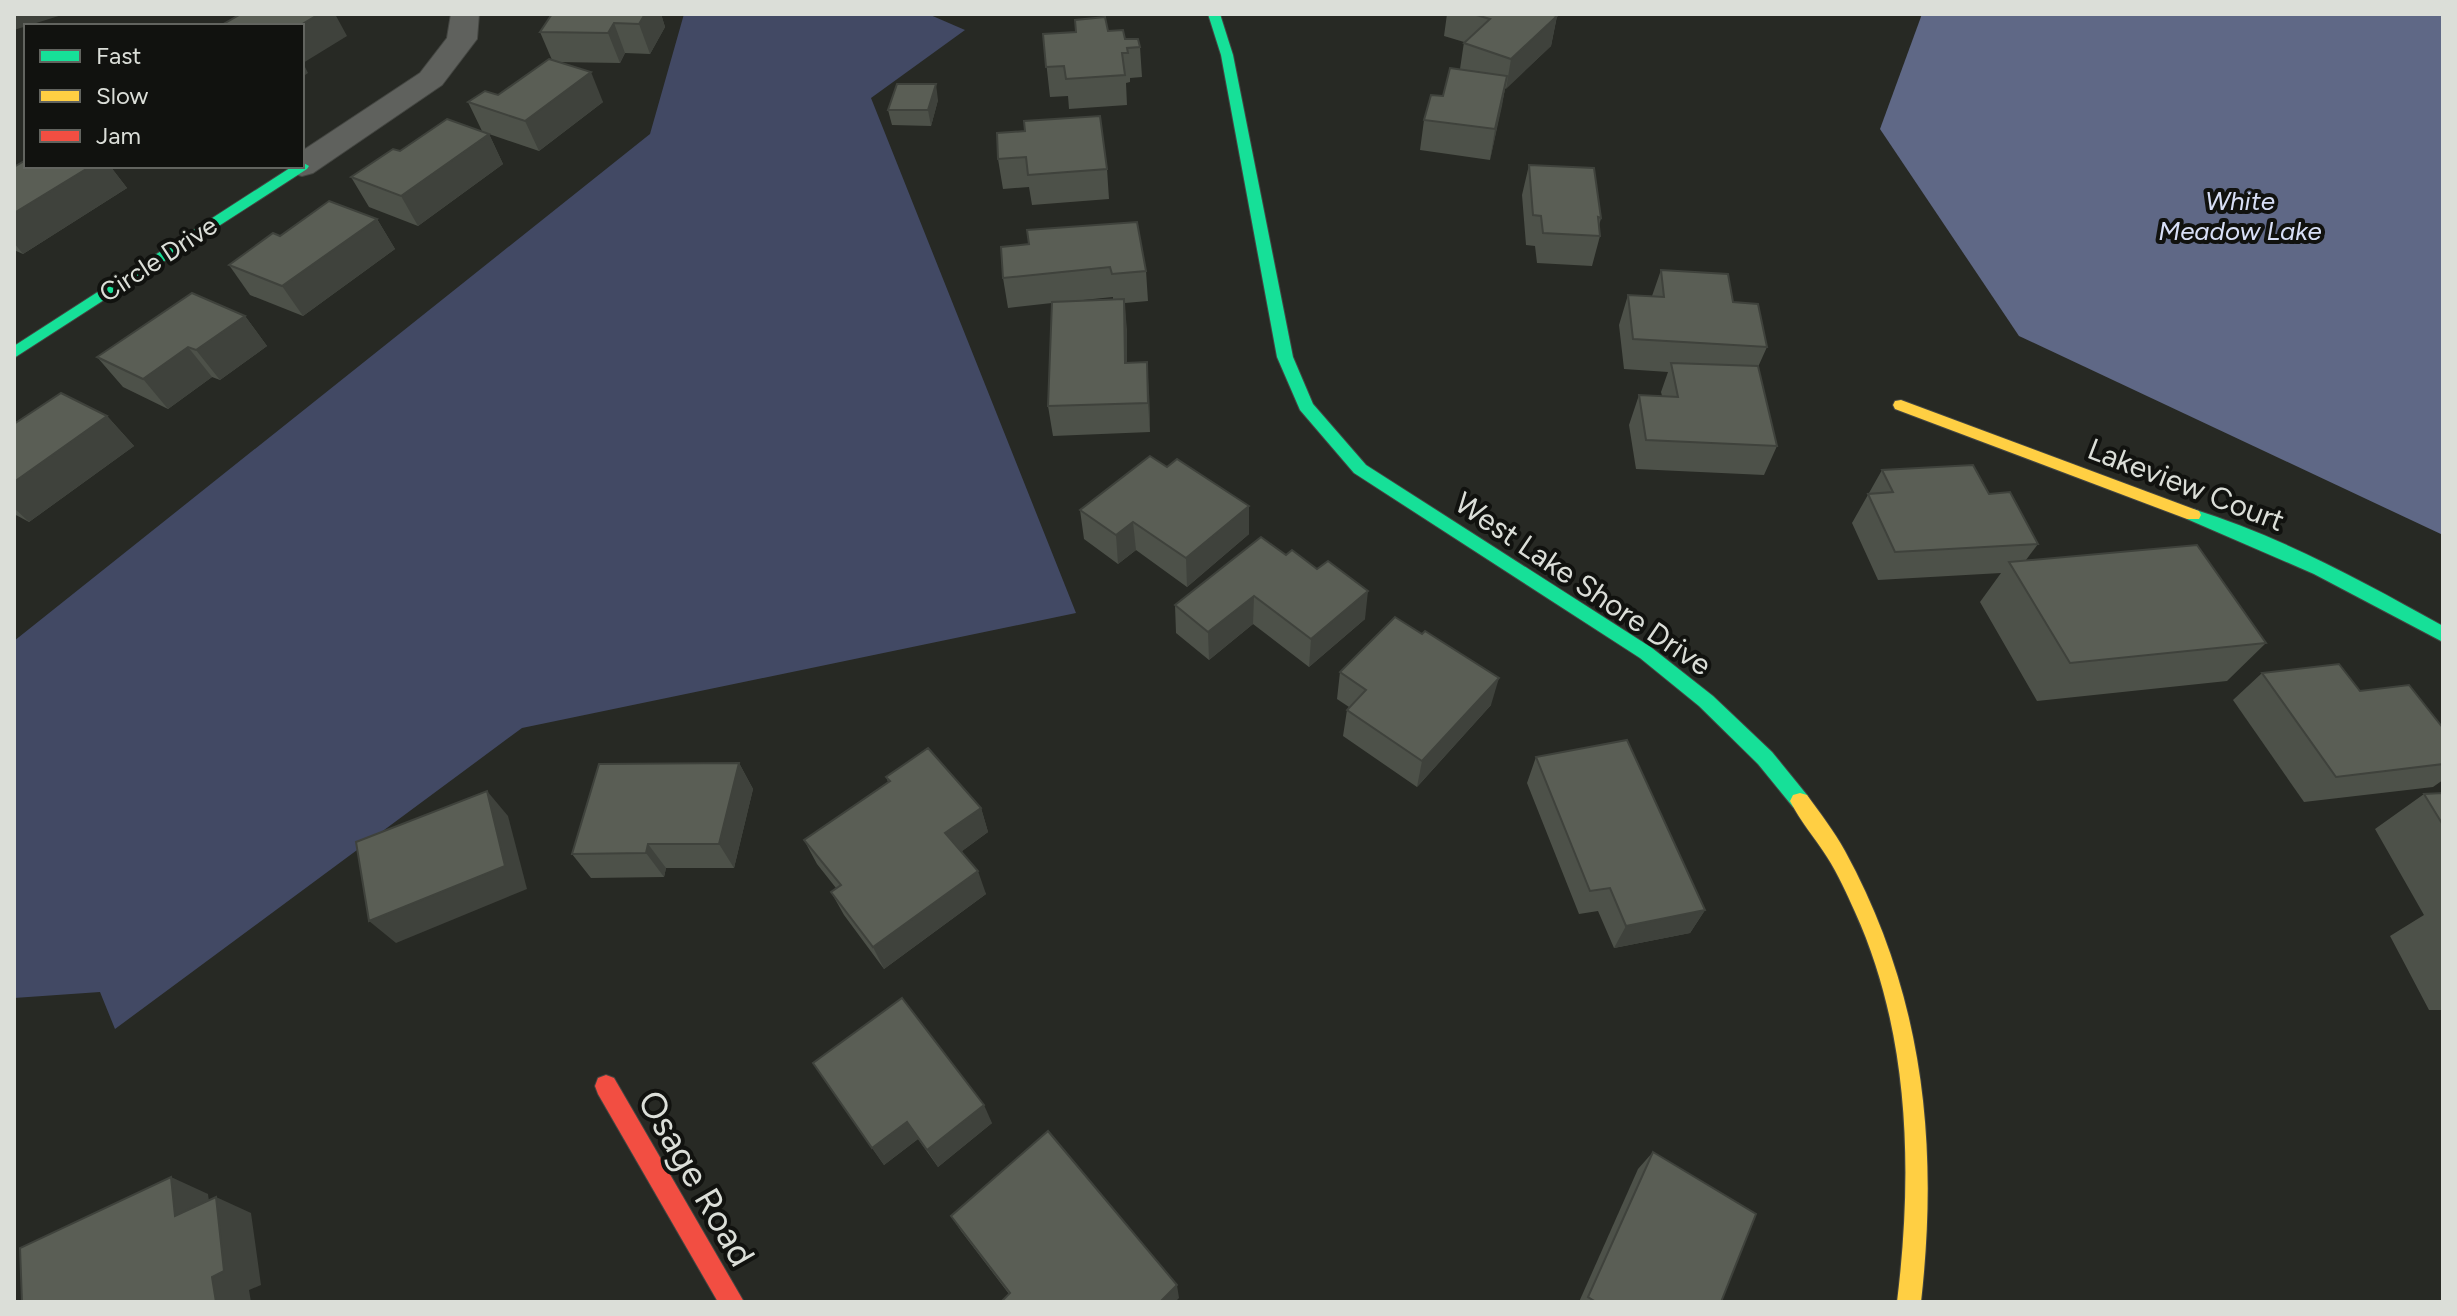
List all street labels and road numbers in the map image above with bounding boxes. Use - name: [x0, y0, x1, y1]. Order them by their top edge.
- street label: Circle Drive: [93, 209, 223, 309]
- street label: Lakeview Court: [2083, 430, 2290, 539]
- street label: West Lake Shore Drive: [1448, 484, 1719, 683]
- street label: Osage Road: [629, 1083, 764, 1274]

